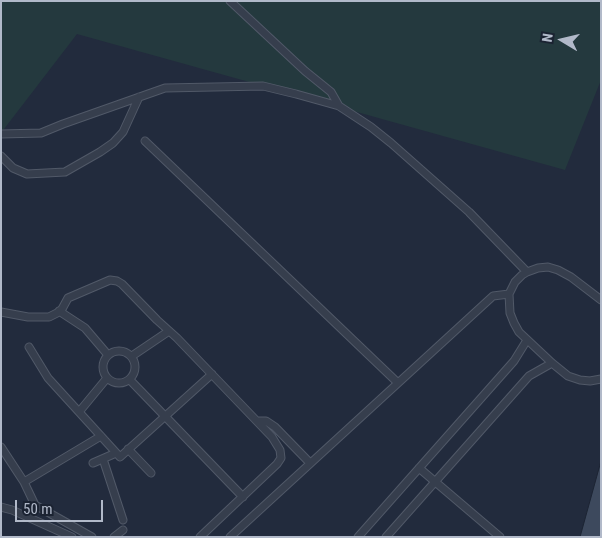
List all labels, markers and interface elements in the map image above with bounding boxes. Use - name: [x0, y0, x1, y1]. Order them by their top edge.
- north arrow: [537, 15, 587, 65]
- text: N: [539, 32, 556, 43]
- scale bar: [18, 490, 105, 522]
- text: 50 m: [23, 500, 53, 518]

